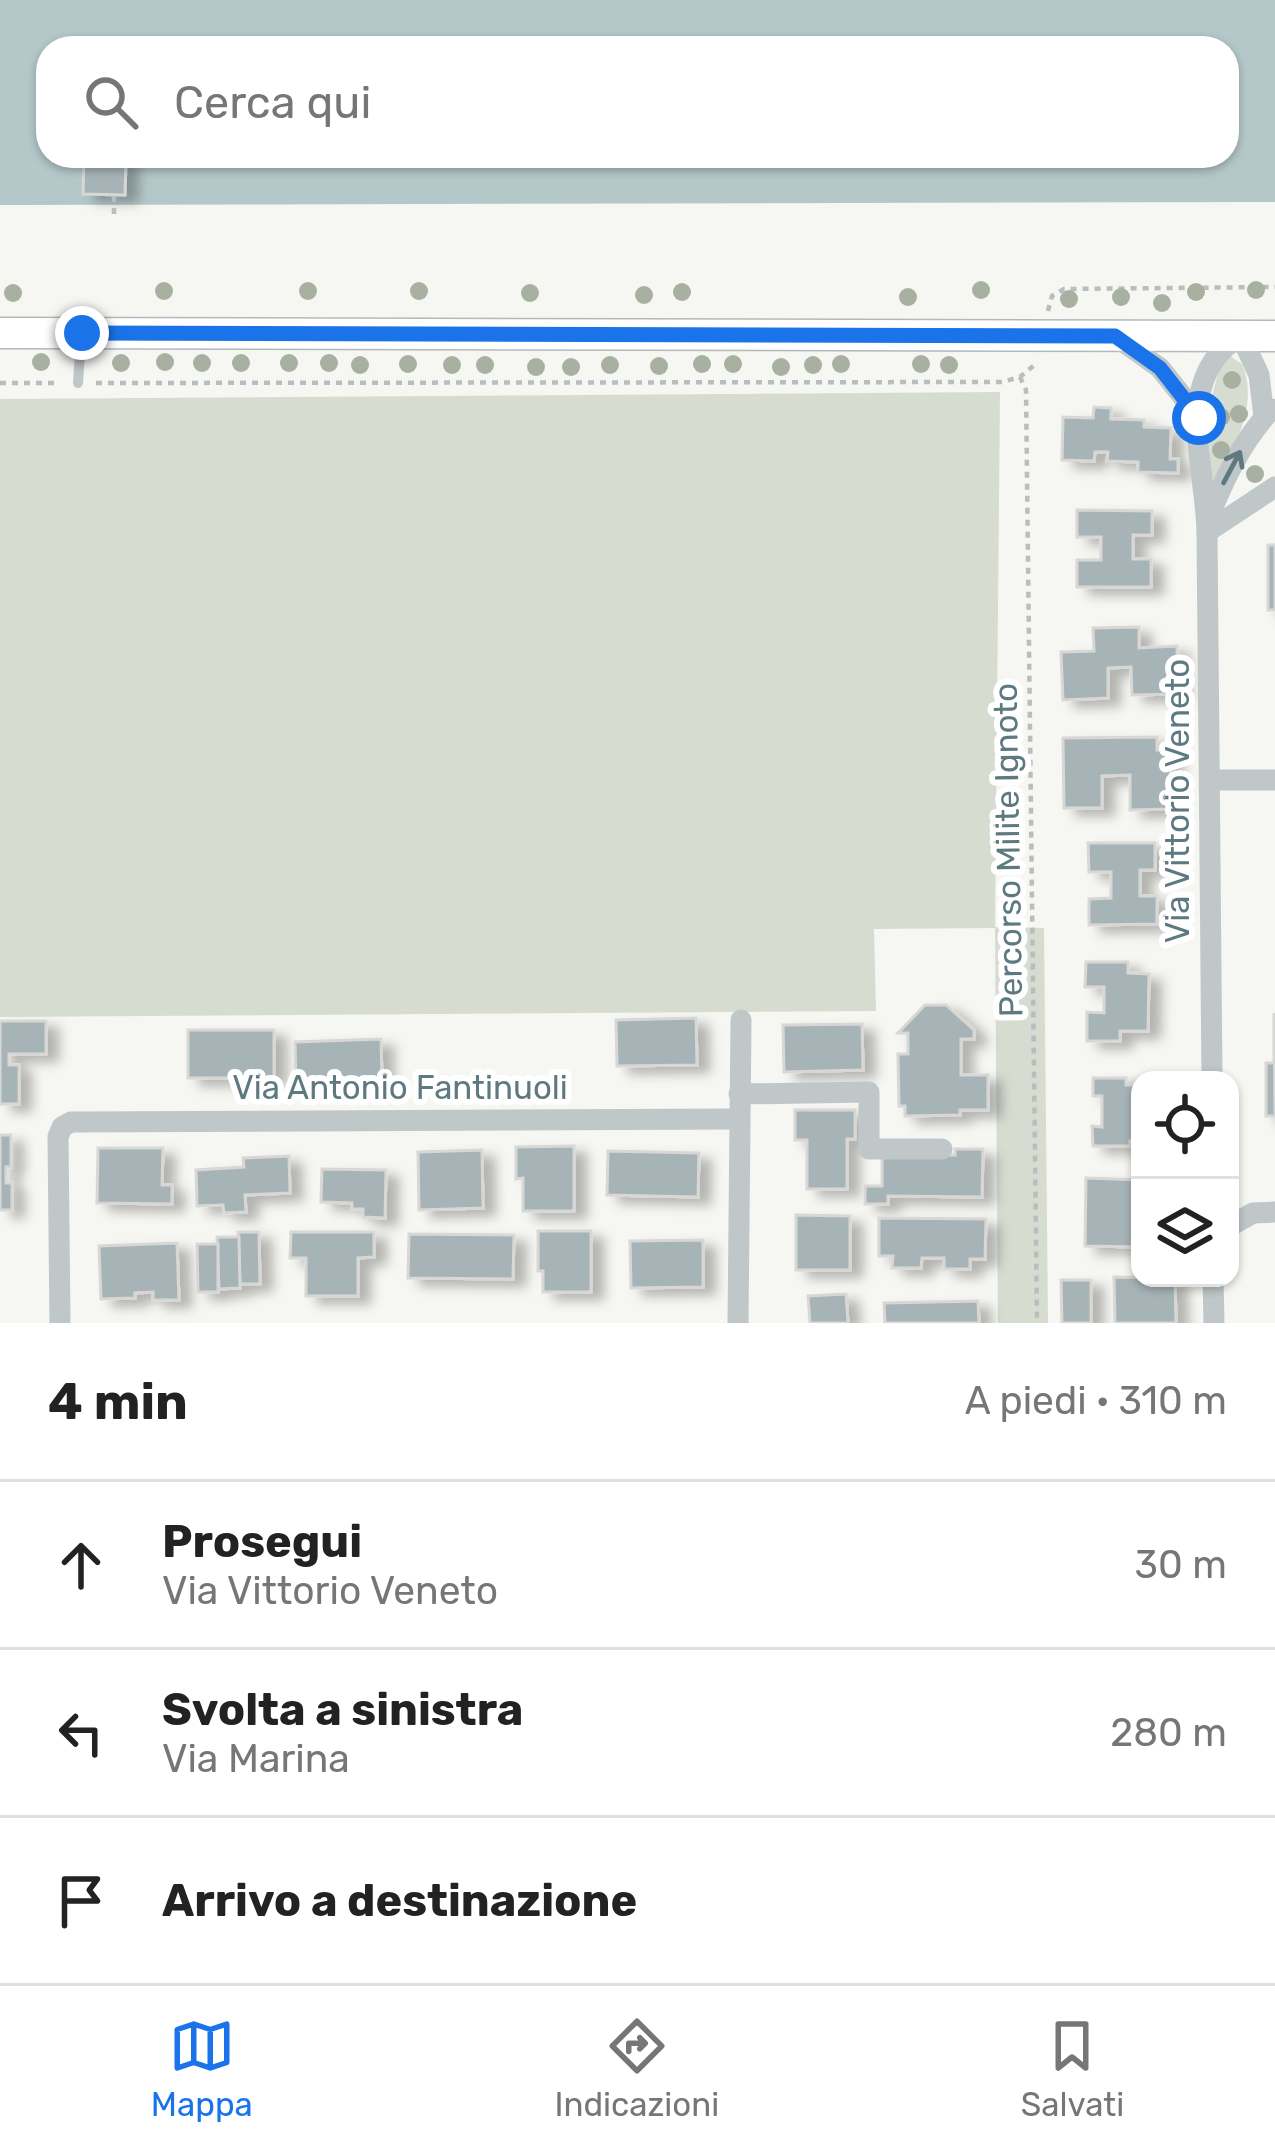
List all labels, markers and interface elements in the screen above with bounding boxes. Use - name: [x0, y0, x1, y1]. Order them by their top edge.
- search box: [36, 36, 1239, 168]
- icon: search: [78, 69, 144, 135]
- text: Cerca qui: [174, 76, 371, 129]
- route end: [55, 306, 109, 360]
- route start: [1172, 391, 1226, 445]
- one-way arrow: [1221, 451, 1244, 486]
- street label: Via Vittorio Veneto: [1158, 659, 1197, 943]
- street label: Percorso Milite Ignoto: [986, 683, 1030, 1017]
- street label: Via Antonio Fantinuoli: [232, 1068, 568, 1107]
- map controls: [1131, 1071, 1239, 1287]
- button: locate: [1131, 1071, 1239, 1179]
- button: layers: [1131, 1179, 1239, 1287]
- text: 4 min: [48, 1371, 188, 1432]
- text: A piedi · 310 m: [965, 1378, 1227, 1424]
- text: Prosegui: [162, 1515, 362, 1568]
- icon: ahead: [48, 1532, 114, 1598]
- text: 30 m: [1135, 1542, 1227, 1588]
- text: Via Vittorio Veneto: [162, 1568, 498, 1614]
- text: Svolta a sinistra: [162, 1683, 523, 1736]
- icon: left: [48, 1700, 114, 1766]
- text: 280 m: [1110, 1710, 1227, 1756]
- text: Via Marina: [162, 1736, 350, 1782]
- icon: arrive: [48, 1868, 114, 1934]
- text: Arrivo a destinazione: [162, 1874, 637, 1927]
- tab: Mappa: [151, 2013, 253, 2124]
- tab: Indicazioni: [554, 2013, 719, 2124]
- tab: Salvati: [1021, 2013, 1124, 2124]

